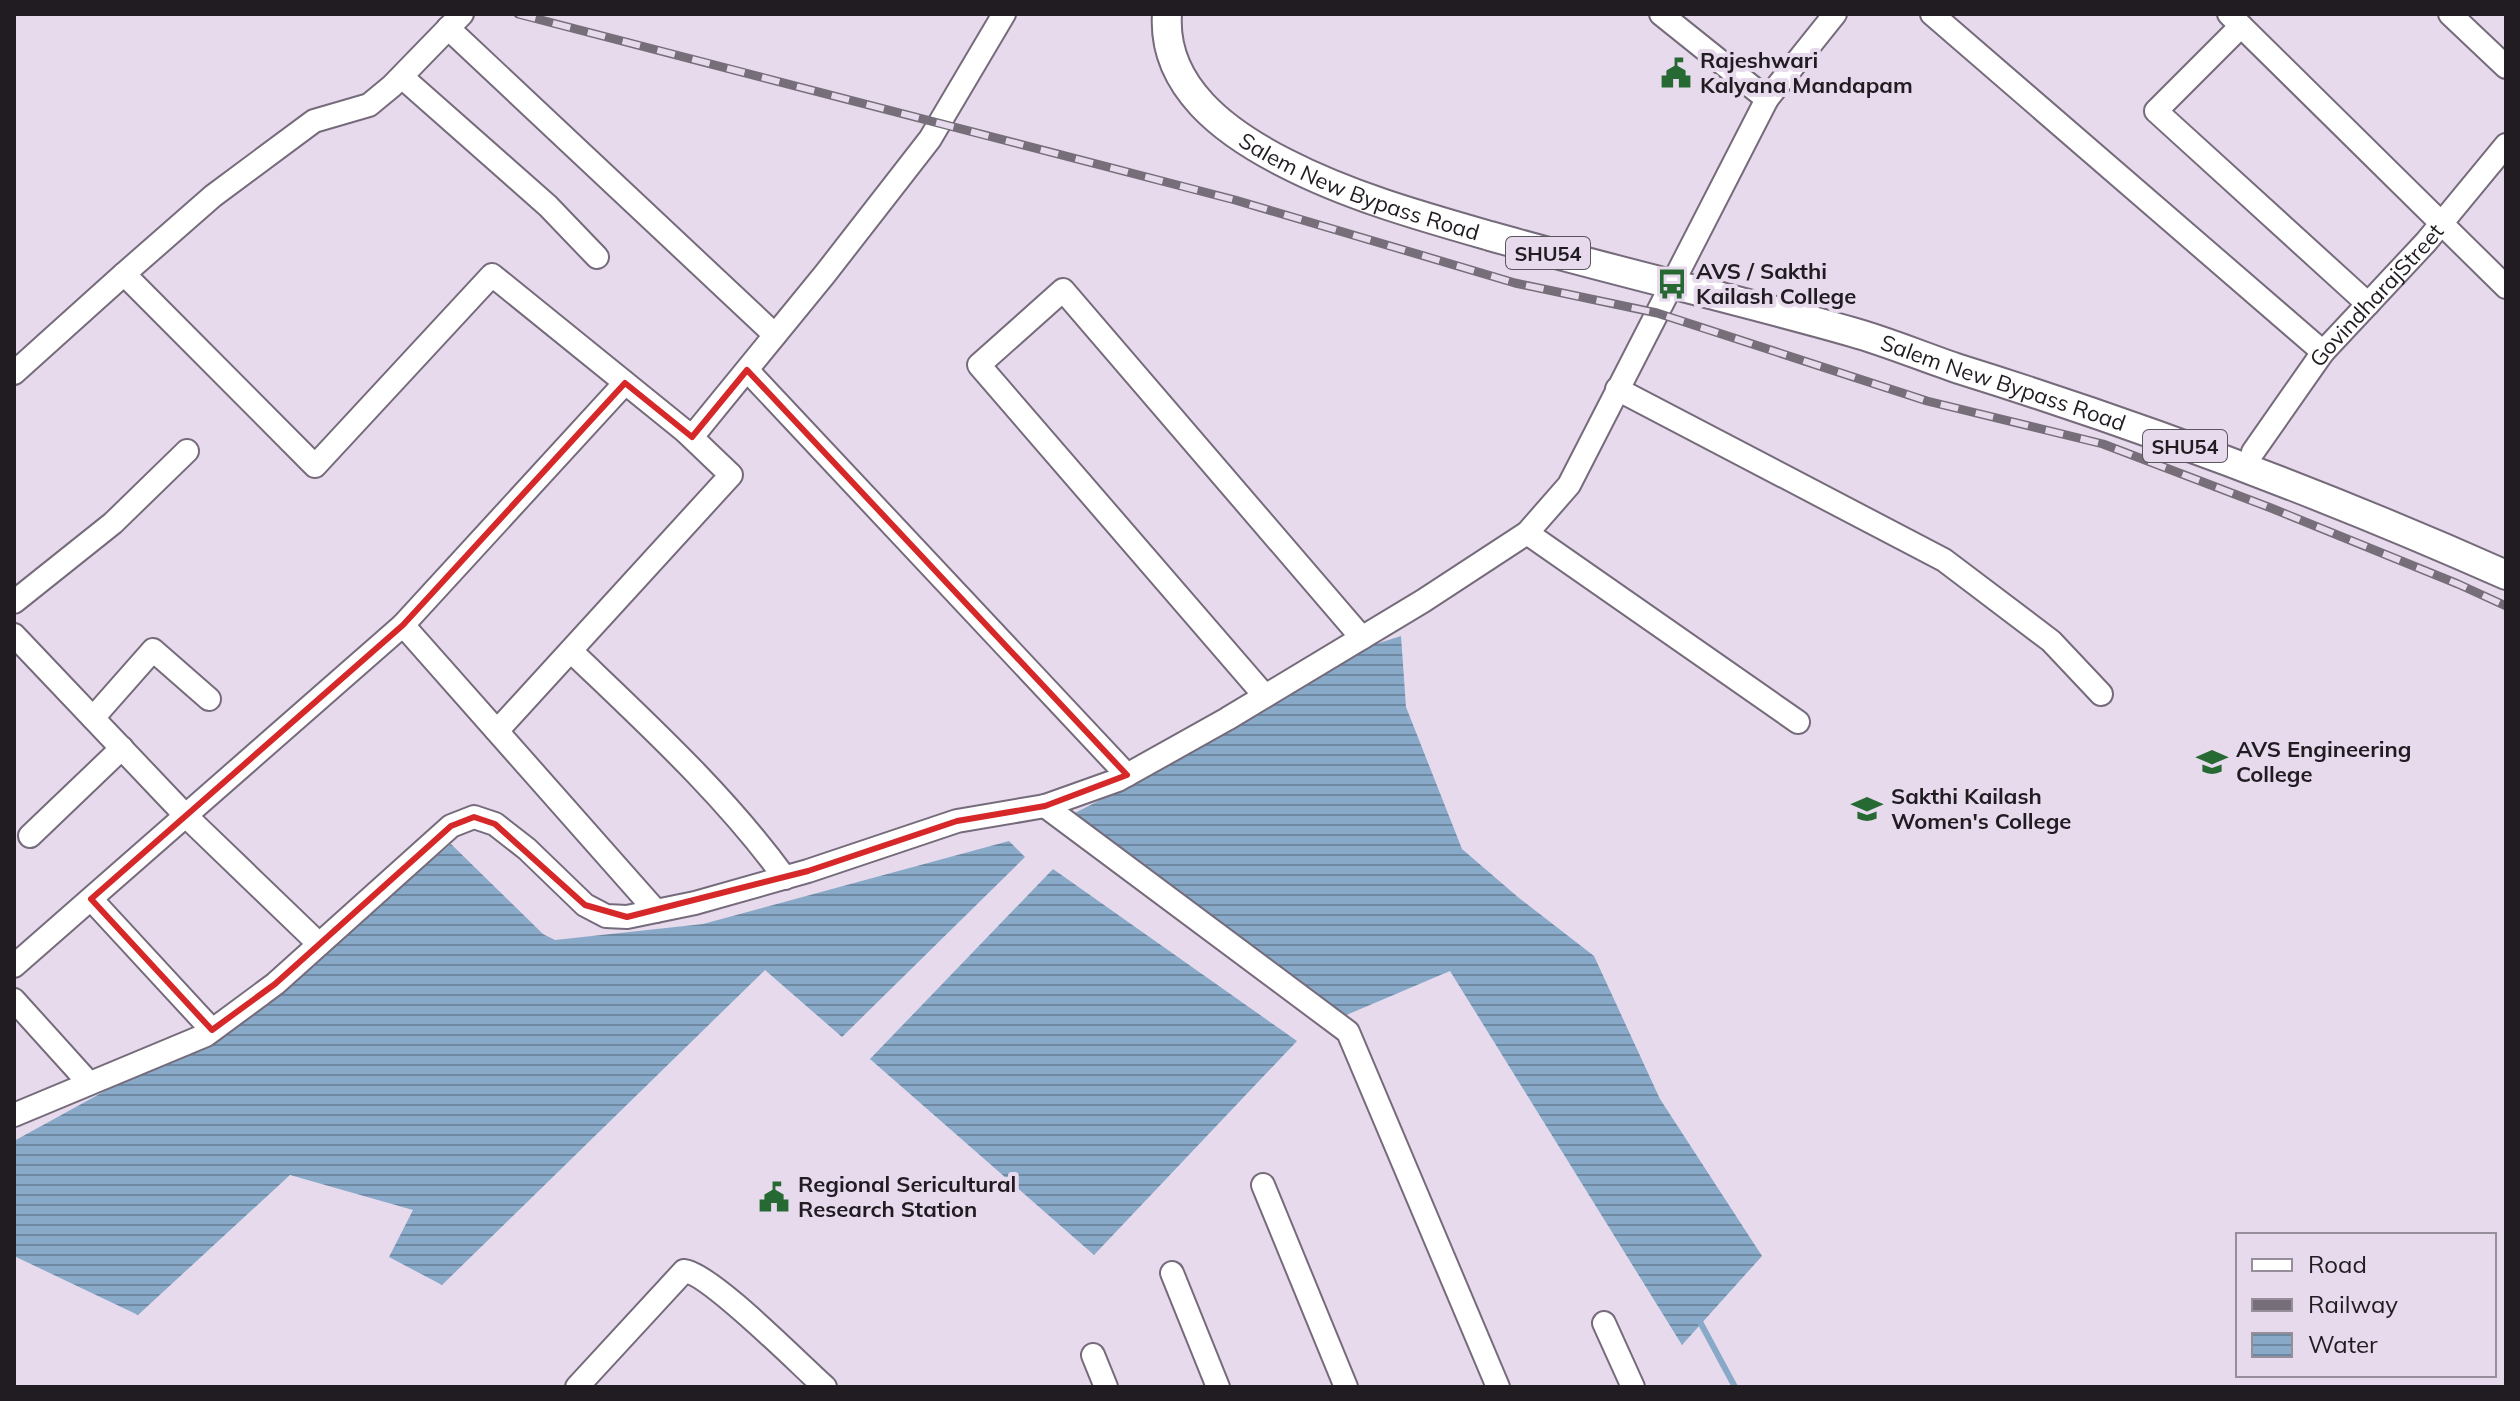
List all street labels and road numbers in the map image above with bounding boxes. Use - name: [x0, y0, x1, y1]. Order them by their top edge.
- street label: Salem New Bypass Road: [1234, 126, 1483, 246]
- street label: GovindharajStreet: [2303, 218, 2450, 372]
- road number: SHU54: [1506, 237, 1590, 269]
- street label: Salem New Bypass Road: [1877, 328, 2129, 437]
- road number: SHU54: [2143, 430, 2227, 462]

